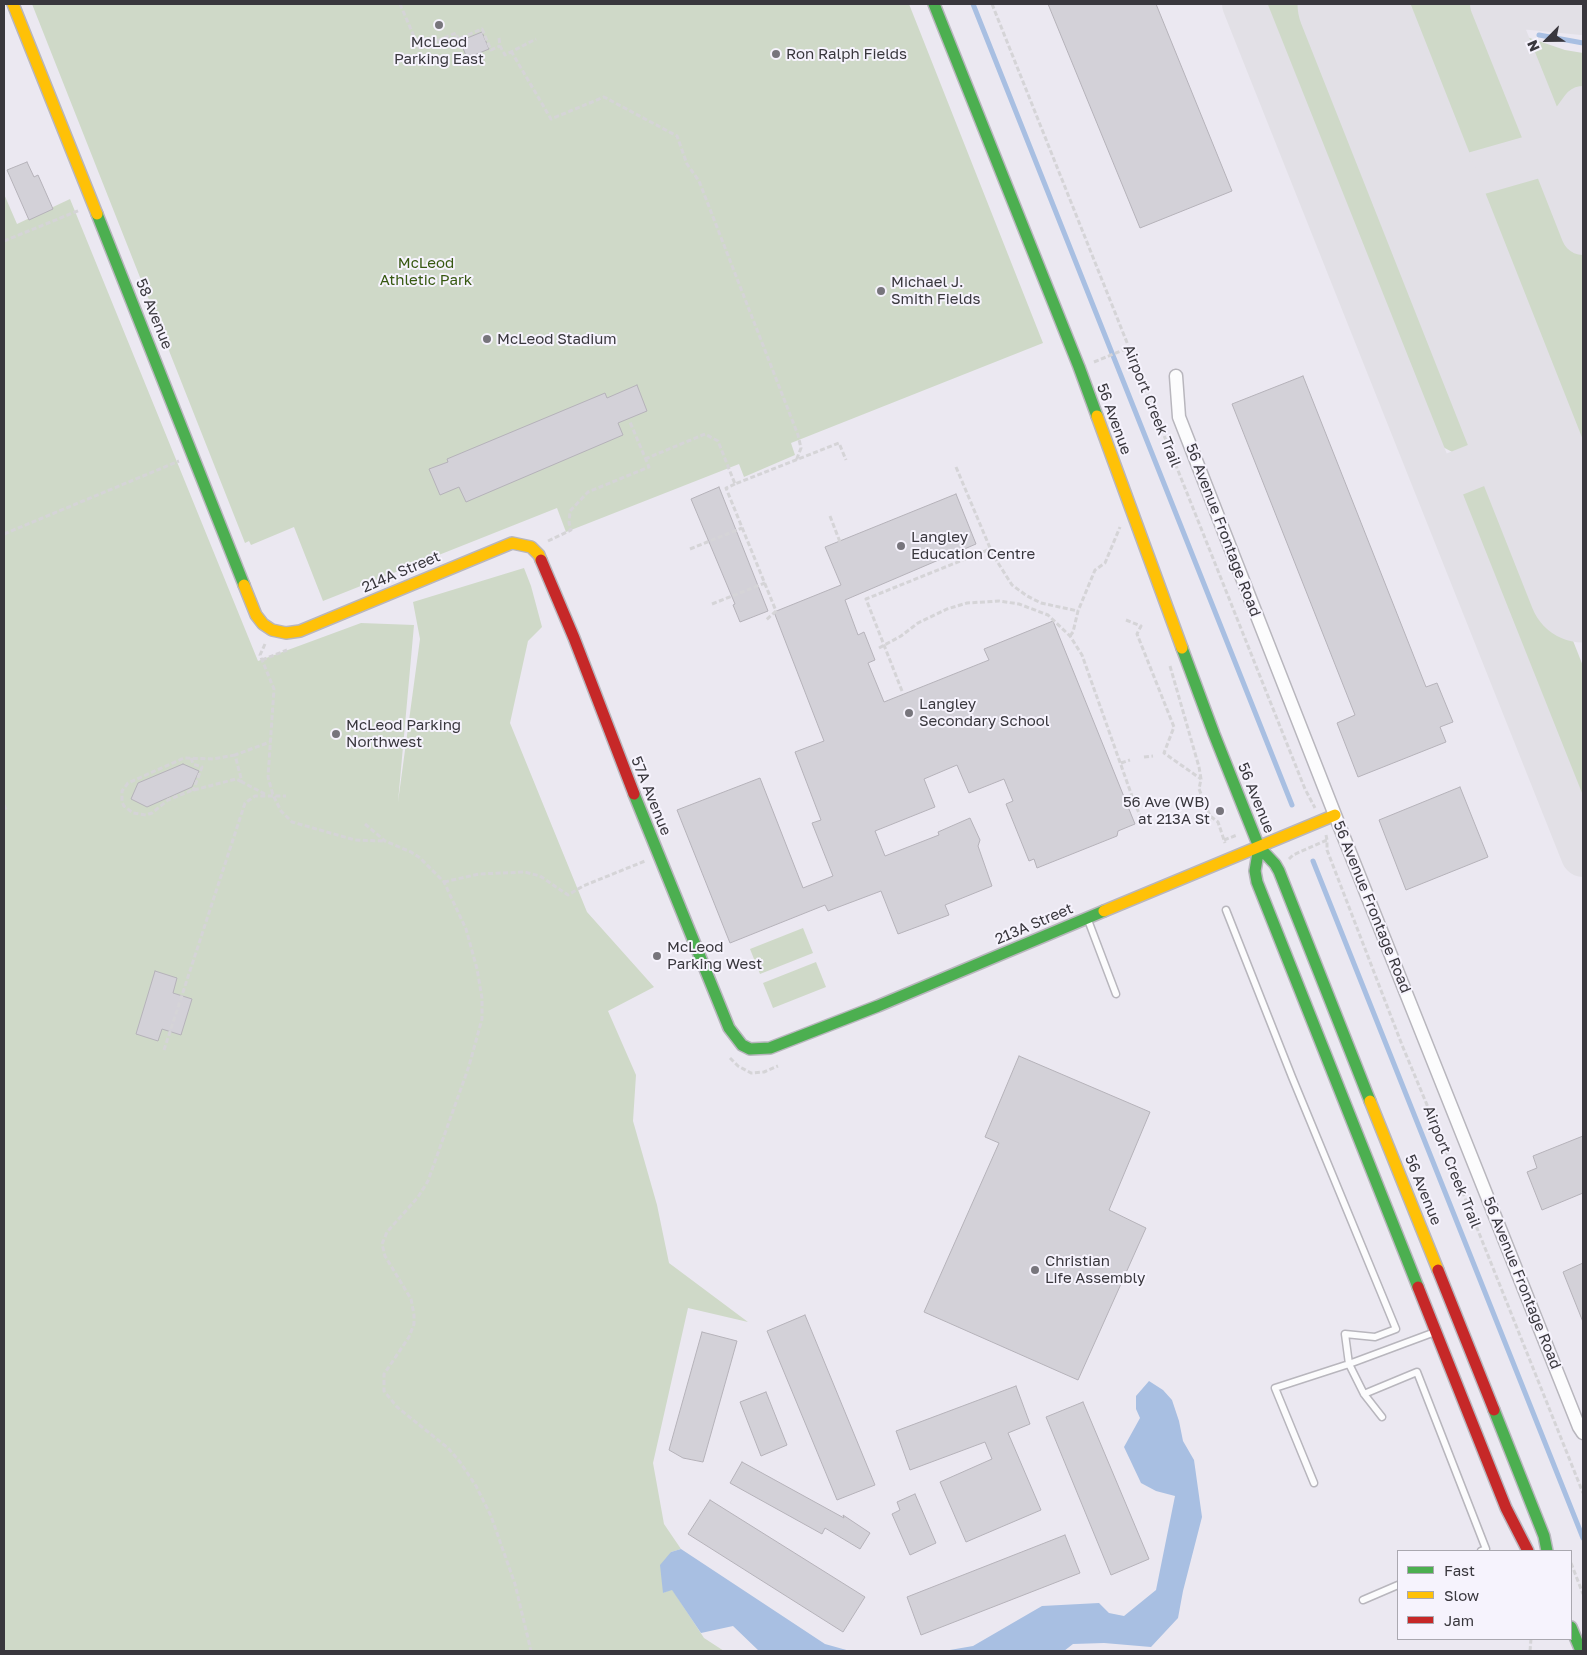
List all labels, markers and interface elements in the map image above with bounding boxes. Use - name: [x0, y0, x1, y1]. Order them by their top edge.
- north arrow: [1522, 15, 1572, 65]
- marker: McLeod Parking East: [433, 19, 445, 31]
- place label: McLeod Parking East: [394, 33, 484, 68]
- text: N: [1523, 38, 1543, 54]
- place label: Ron Ralph Fields: [786, 45, 907, 63]
- marker: Ron Ralph Fields: [770, 48, 782, 60]
- park label: McLeod Athletic Park: [380, 254, 472, 289]
- place label: Michael J. Smith Fields: [891, 273, 980, 308]
- street label: 58 Avenue: [132, 276, 176, 352]
- marker: Michael J. Smith Fields: [875, 285, 887, 297]
- place label: McLeod Stadium: [497, 330, 617, 348]
- marker: McLeod Stadium: [481, 333, 493, 345]
- street label: Airport Creek Trail: [1119, 342, 1185, 470]
- street label: 56 Avenue: [1093, 381, 1135, 457]
- street label: 56 Avenue Frontage Road: [1182, 441, 1264, 619]
- place label: Langley Education Centre: [911, 528, 1035, 563]
- marker: Langley Education Centre: [895, 540, 907, 552]
- street label: 214A Street: [359, 547, 443, 597]
- place label: Langley Secondary School: [919, 695, 1050, 730]
- marker: Langley Secondary School: [903, 707, 915, 719]
- place label: McLeod Parking Northwest: [346, 716, 461, 751]
- marker: McLeod Parking Northwest: [330, 728, 342, 740]
- street label: 57A Avenue: [627, 754, 675, 838]
- street label: 56 Avenue: [1234, 760, 1278, 836]
- place label: 56 Ave (WB) at 213A St: [1123, 793, 1210, 828]
- marker: 56 Ave (WB) at 213A St: [1214, 805, 1226, 817]
- street label: 56 Avenue Frontage Road: [1329, 818, 1415, 996]
- street label: 213A Street: [992, 900, 1076, 948]
- place label: McLeod Parking West: [667, 938, 762, 973]
- marker: McLeod Parking West: [651, 950, 663, 962]
- street label: Airport Creek Trail: [1419, 1103, 1485, 1231]
- street label: 56 Avenue: [1401, 1152, 1445, 1228]
- street label: 56 Avenue Frontage Road: [1479, 1194, 1565, 1372]
- place label: Christian Life Assembly: [1045, 1252, 1145, 1287]
- marker: Christian Life Assembly: [1029, 1264, 1041, 1276]
- legend: [1397, 1550, 1572, 1640]
- text: Fast: [1444, 1561, 1475, 1579]
- text: Slow: [1444, 1586, 1479, 1604]
- text: Jam: [1444, 1611, 1474, 1629]

